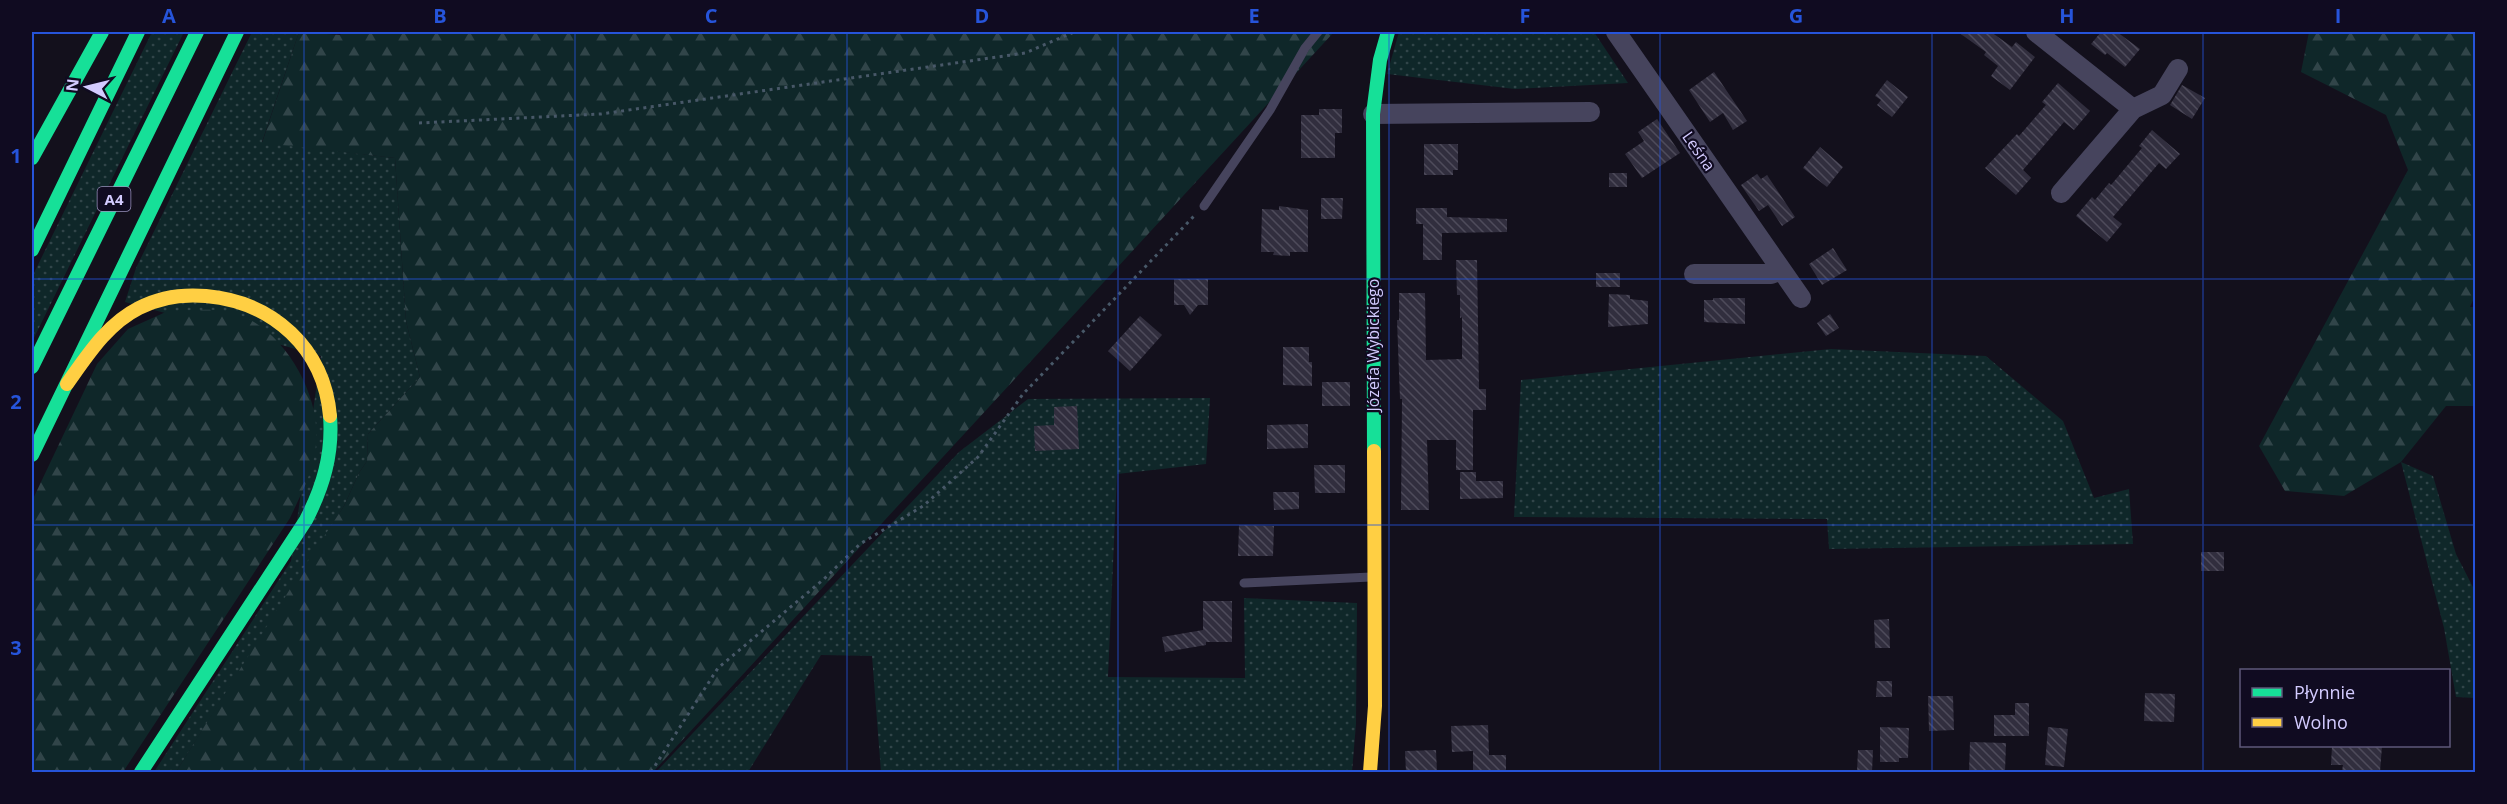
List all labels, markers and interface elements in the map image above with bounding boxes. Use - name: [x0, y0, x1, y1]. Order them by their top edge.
- text: A: [162, 2, 176, 29]
- text: B: [433, 2, 447, 29]
- text: C: [705, 2, 718, 29]
- text: D: [975, 2, 989, 29]
- text: E: [1248, 2, 1260, 29]
- text: F: [1520, 2, 1530, 29]
- text: G: [1789, 2, 1803, 29]
- text: H: [2059, 2, 2075, 29]
- text: I: [2335, 2, 2341, 29]
- north arrow: [57, 57, 117, 117]
- text: N: [60, 77, 84, 93]
- street label: Leśna: [1677, 127, 1721, 175]
- text: 1: [10, 142, 22, 169]
- road number: A4: [98, 187, 130, 211]
- street label: Józefa Wybickiego: [1362, 279, 1384, 413]
- text: 2: [10, 388, 22, 415]
- text: 3: [10, 634, 22, 661]
- legend: [2240, 669, 2450, 747]
- text: Płynnie: [2294, 680, 2355, 704]
- text: Wolno: [2294, 710, 2348, 734]

